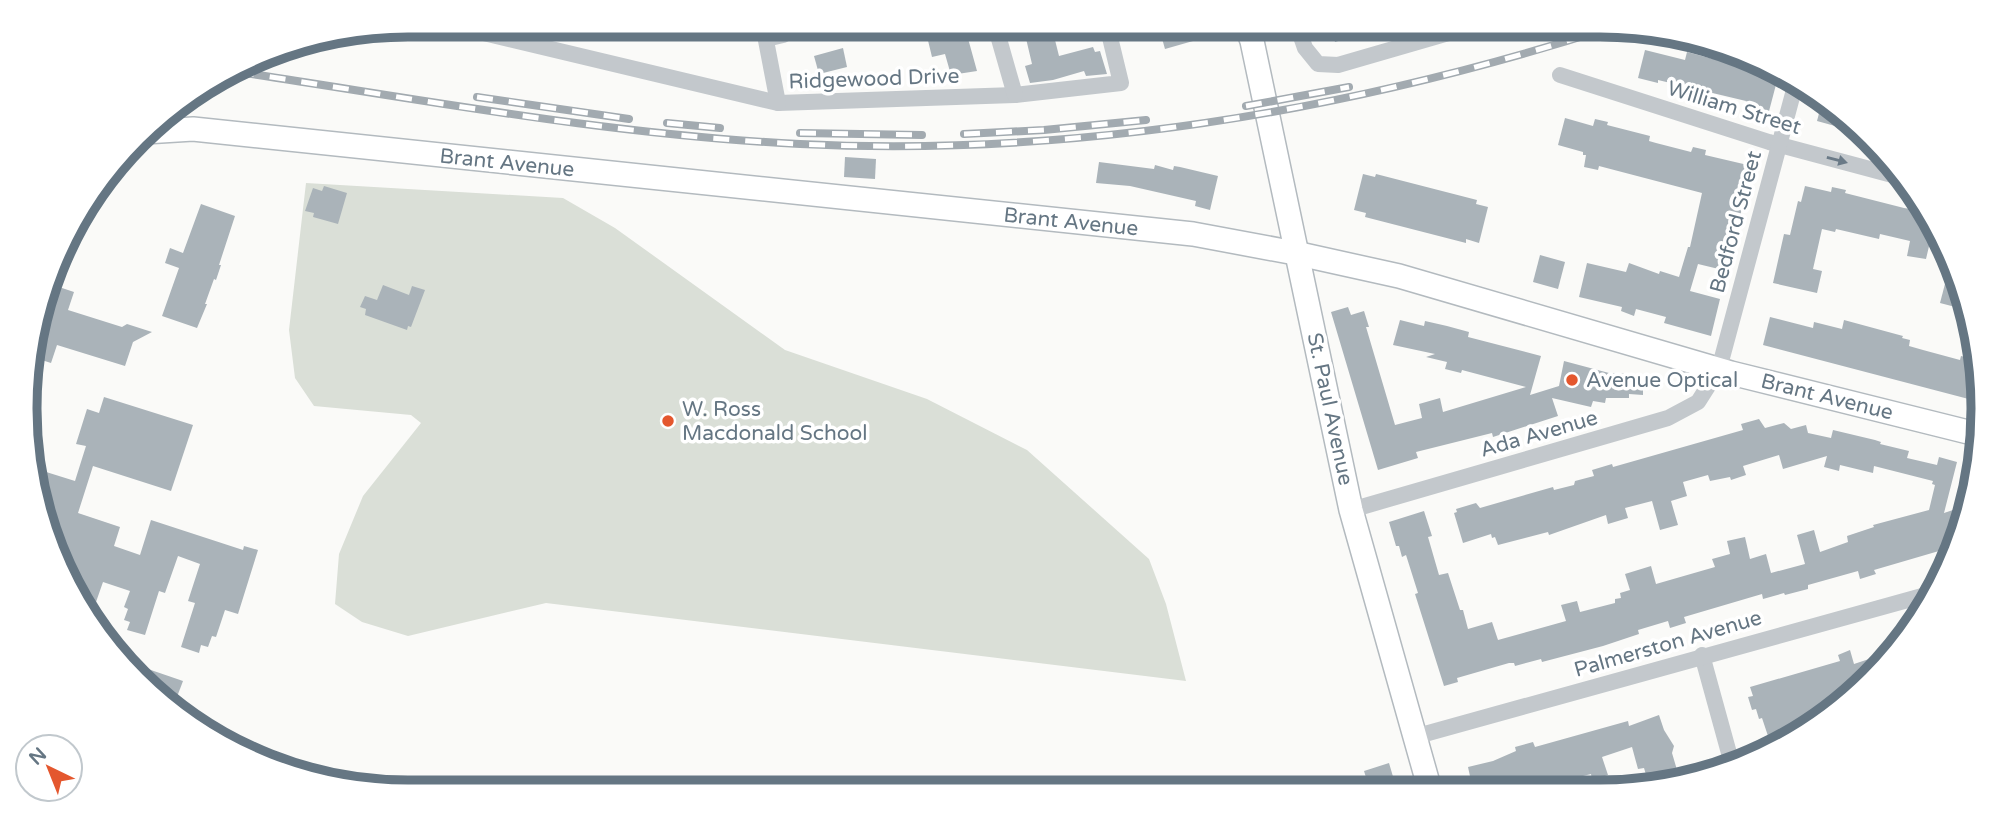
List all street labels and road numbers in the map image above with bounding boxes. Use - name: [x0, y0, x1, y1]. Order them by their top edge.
- street label: Ridgewood Drive: [788, 64, 960, 94]
- street label: William Street: [1664, 76, 1804, 140]
- street label: Brant Avenue: [438, 143, 576, 183]
- street label: Bedford Street: [1705, 148, 1767, 296]
- street label: Brant Avenue: [1002, 202, 1140, 242]
- street label: St. Paul Avenue: [1302, 330, 1358, 488]
- street label: Brant Avenue: [1758, 368, 1896, 426]
- street label: Ada Avenue: [1477, 405, 1601, 463]
- street label: Palmerston Avenue: [1571, 605, 1765, 683]

